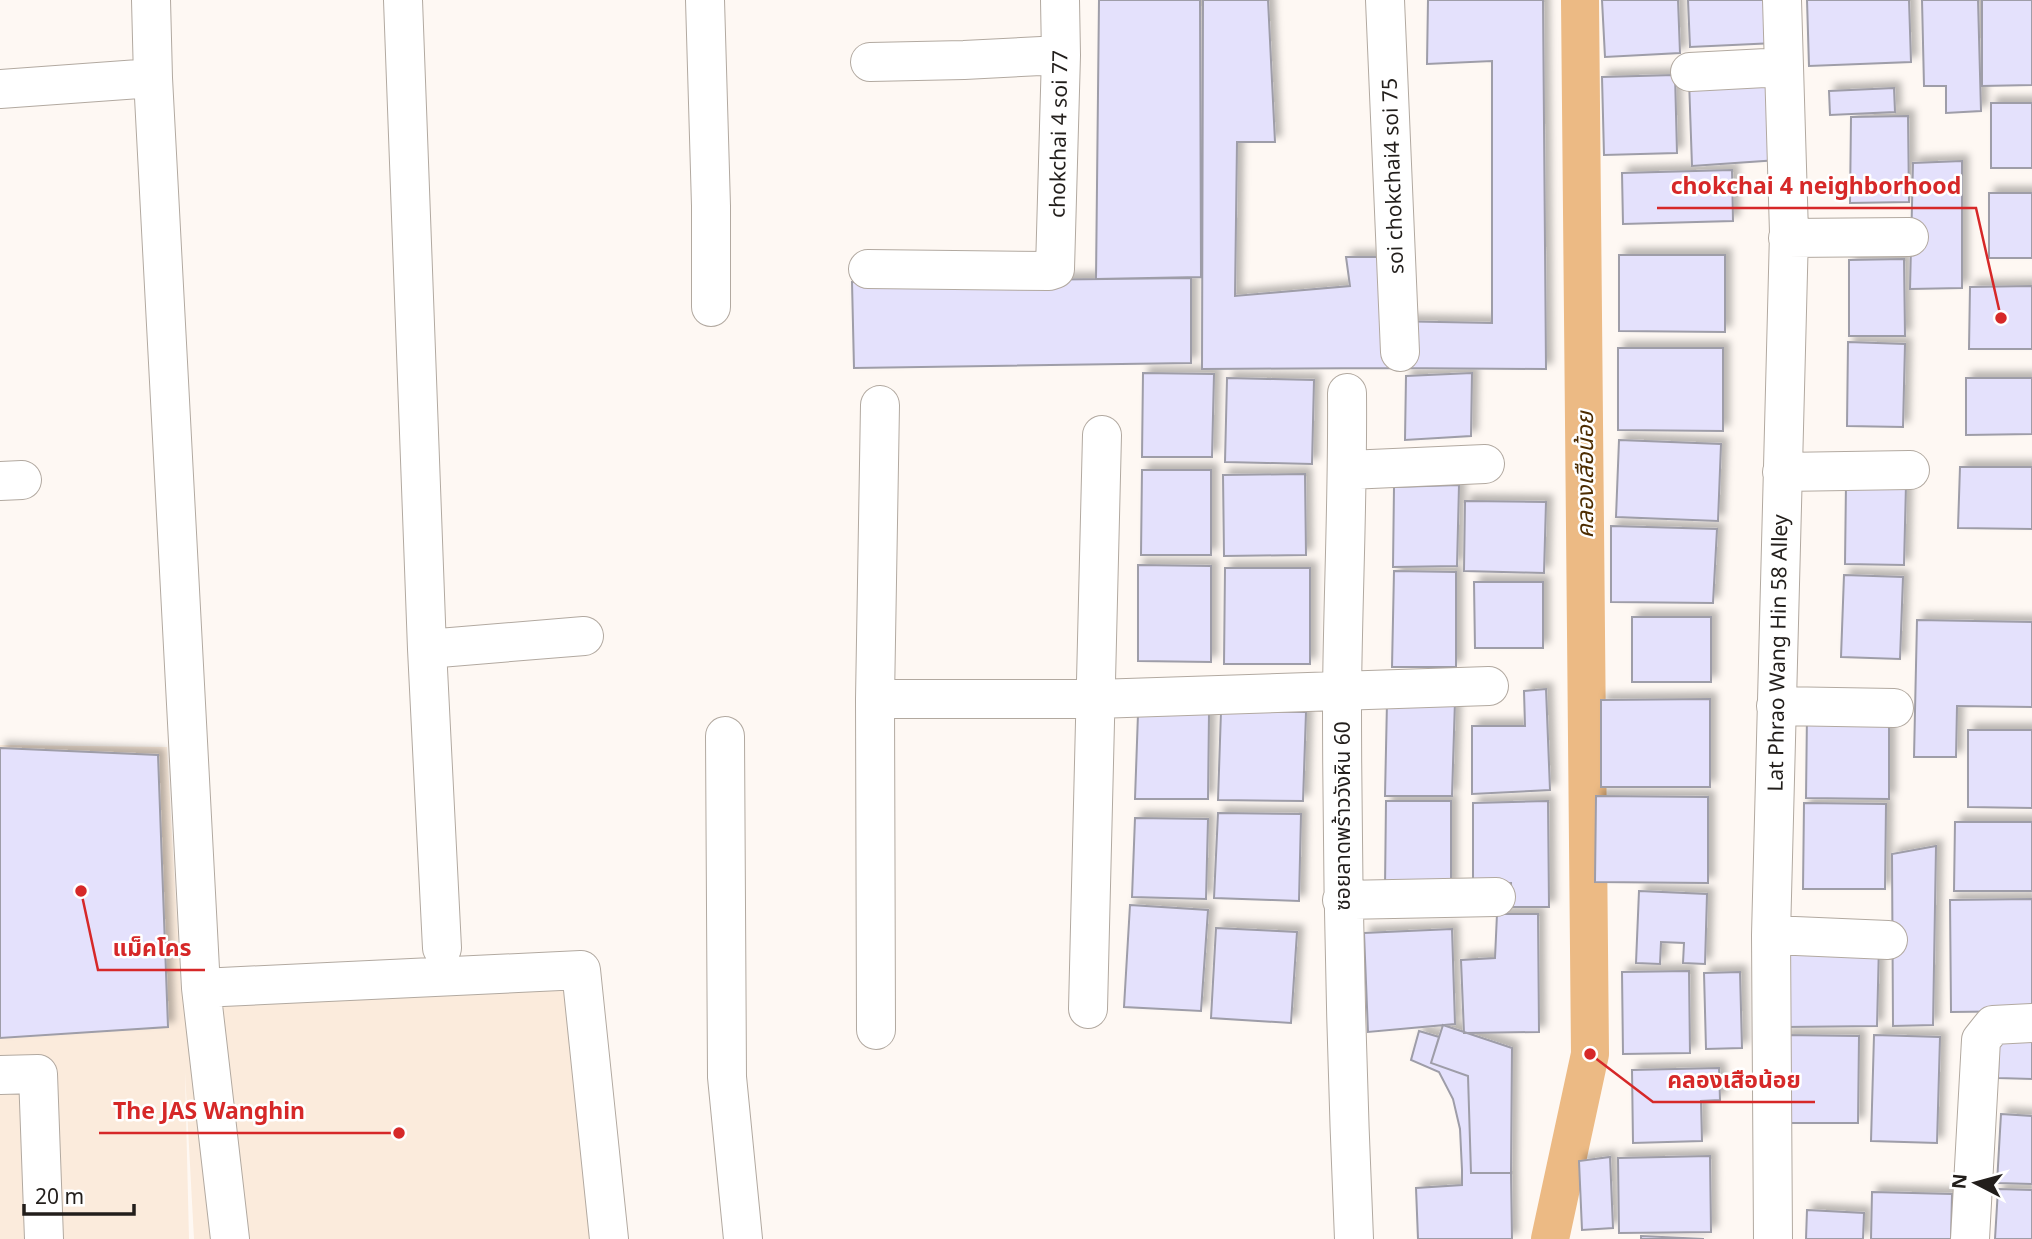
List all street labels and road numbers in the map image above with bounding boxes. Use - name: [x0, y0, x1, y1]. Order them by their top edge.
- street label: chokchai 4 soi 77: [1043, 50, 1073, 218]
- street label: soi chokchai4 soi 75: [1375, 78, 1409, 274]
- street label: Lat Phrao Wang Hin 58 Alley: [1761, 514, 1793, 792]
- street label: ซอยลาดพร้าววังหิน 60: [1328, 721, 1356, 911]

